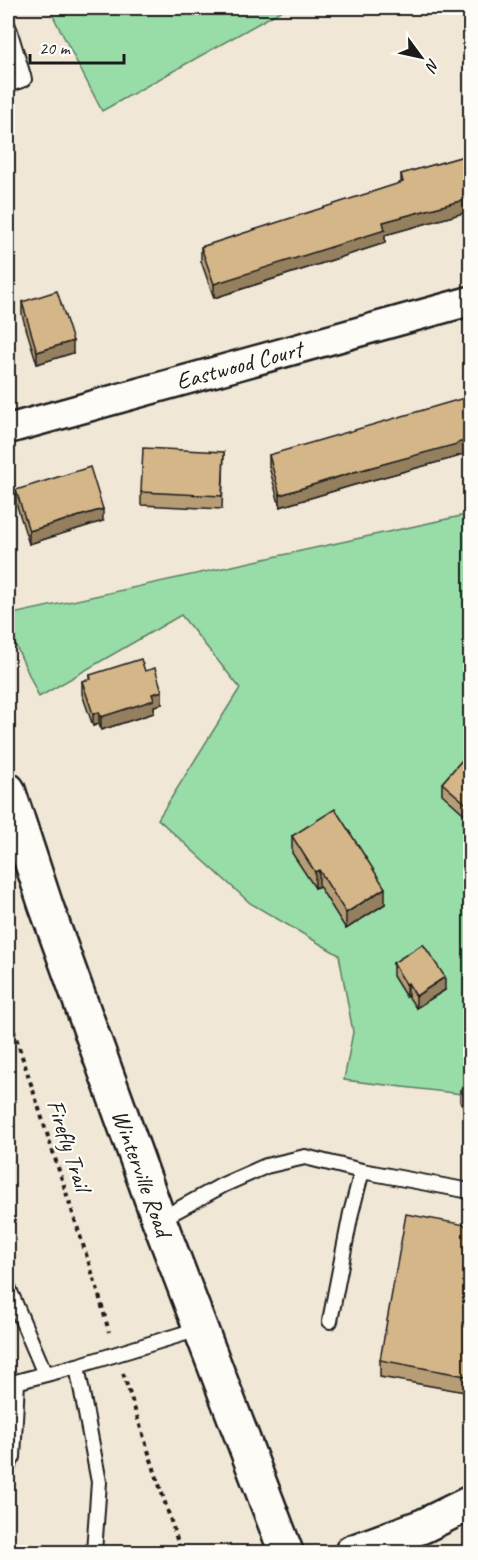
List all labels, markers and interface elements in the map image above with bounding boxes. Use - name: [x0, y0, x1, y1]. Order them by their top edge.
- scale bar: [30, 27, 124, 65]
- north arrow: [391, 27, 451, 87]
- text: 20 m: [39, 37, 72, 59]
- text: N: [420, 55, 444, 77]
- street label: Eastwood Court: [173, 333, 308, 396]
- street label: Firefly Trail: [40, 1096, 99, 1198]
- street label: Winterville Road: [105, 1106, 180, 1244]

